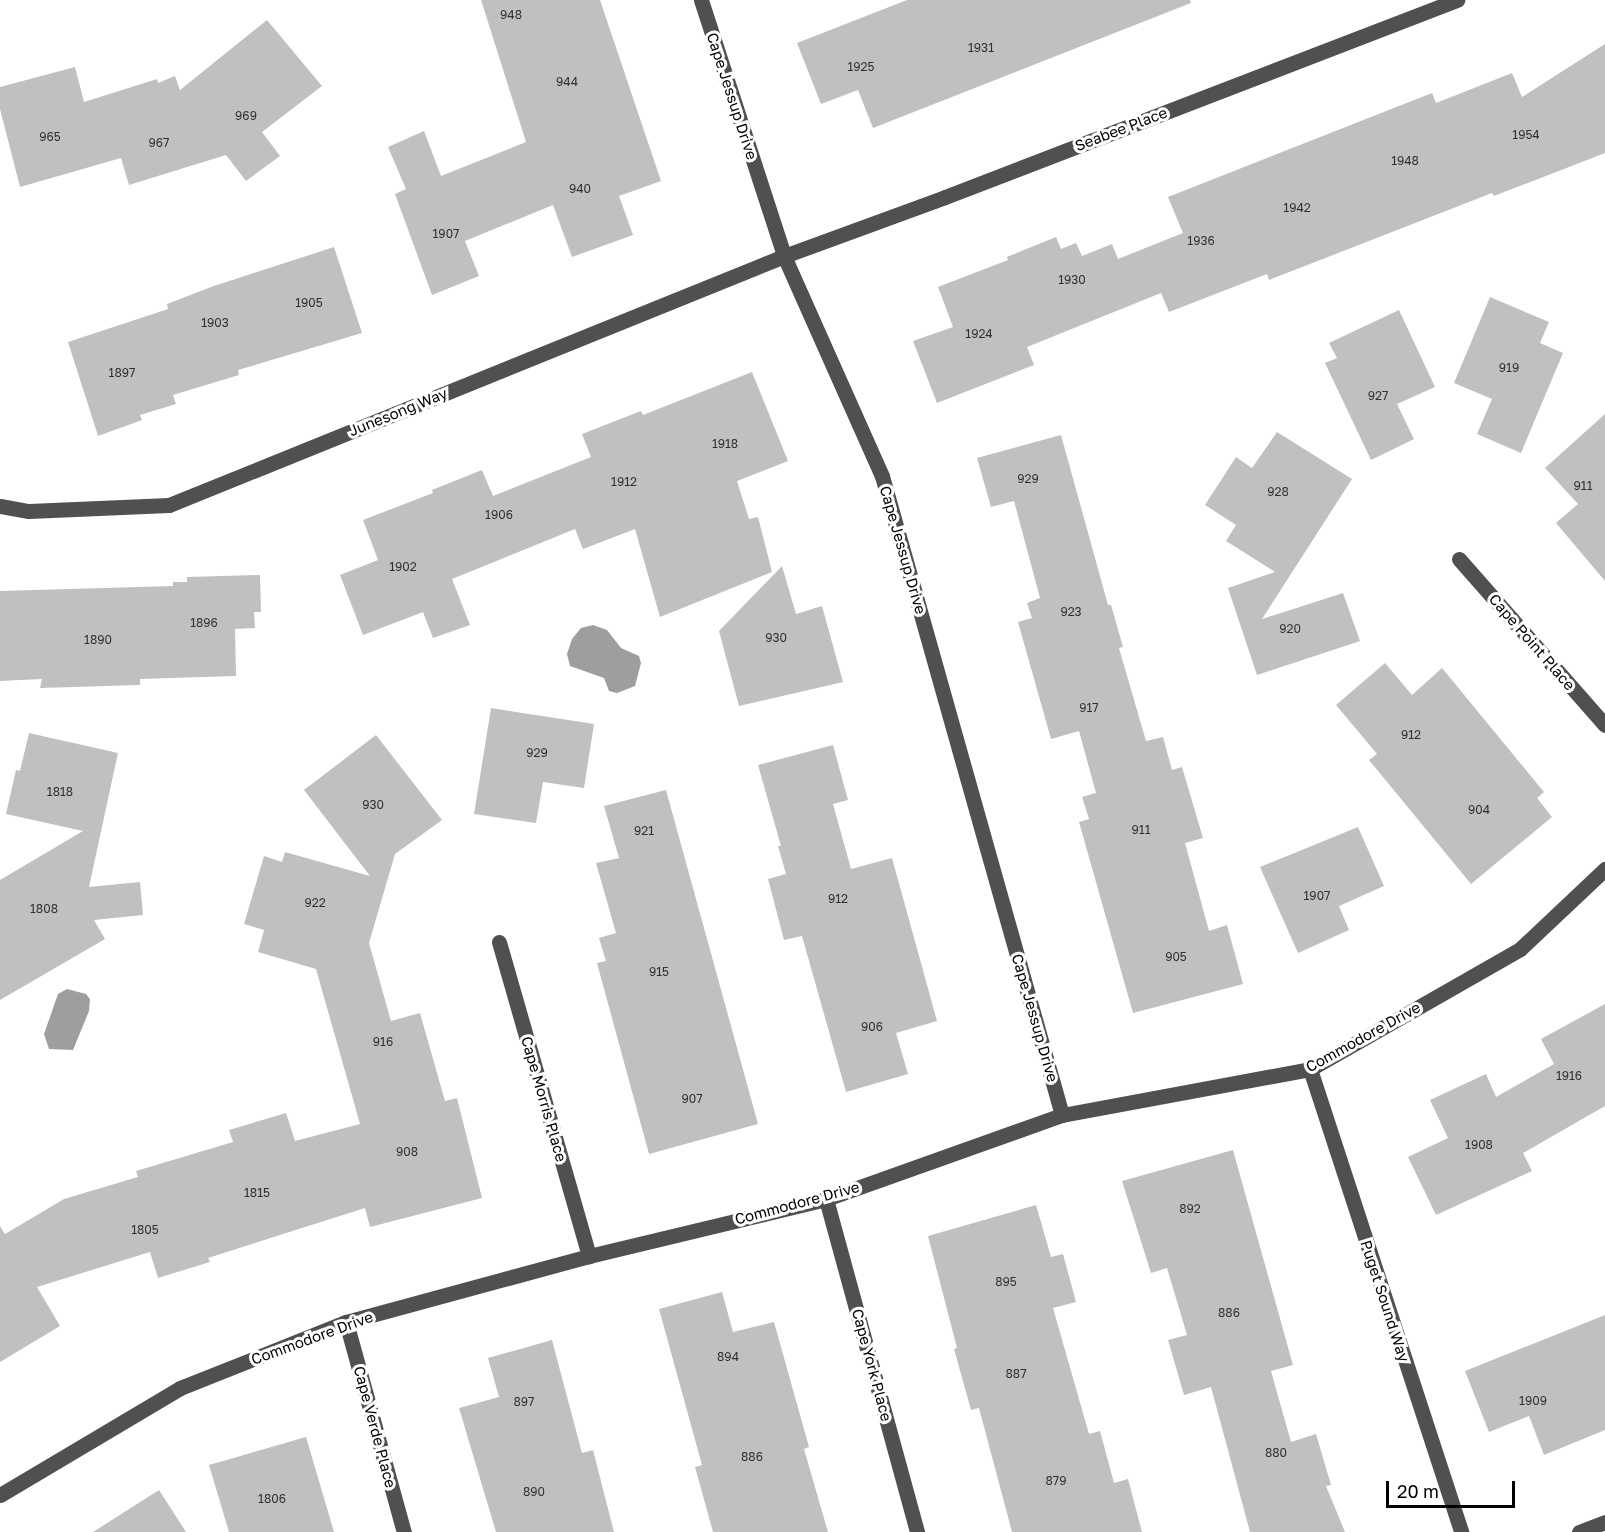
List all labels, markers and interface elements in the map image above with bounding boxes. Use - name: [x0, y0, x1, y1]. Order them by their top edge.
- house number: 948: [500, 8, 522, 22]
- street label: Cape Jessup Drive: [703, 30, 761, 162]
- house number: 1931: [968, 41, 994, 55]
- house number: 1925: [848, 60, 874, 74]
- house number: 944: [556, 75, 578, 89]
- street label: Seabee Place: [1072, 103, 1170, 155]
- house number: 969: [235, 109, 257, 123]
- house number: 1954: [1512, 128, 1540, 142]
- house number: 965: [39, 130, 61, 144]
- house number: 967: [149, 136, 169, 150]
- house number: 1948: [1391, 154, 1419, 168]
- house number: 940: [569, 182, 591, 196]
- house number: 1942: [1283, 201, 1311, 215]
- house number: 1907: [433, 227, 459, 241]
- house number: 1936: [1187, 234, 1215, 248]
- house number: 1930: [1058, 273, 1086, 287]
- house number: 1905: [295, 296, 323, 310]
- house number: 1903: [201, 316, 229, 330]
- house number: 1924: [965, 327, 993, 341]
- house number: 919: [1499, 361, 1519, 375]
- house number: 1897: [109, 366, 135, 380]
- street label: Junesong Way: [346, 384, 450, 440]
- house number: 927: [1368, 389, 1388, 403]
- house number: 1918: [712, 437, 738, 451]
- house number: 929: [1017, 472, 1039, 486]
- house number: 1912: [611, 475, 637, 489]
- house number: 911: [1574, 479, 1592, 493]
- street label: Cape Jessup Drive: [876, 484, 930, 616]
- house number: 928: [1267, 485, 1289, 499]
- house number: 1906: [485, 508, 513, 522]
- house number: 1902: [389, 560, 417, 574]
- street label: Cape Point Place: [1485, 590, 1579, 694]
- house number: 923: [1060, 605, 1082, 619]
- house number: 1896: [190, 616, 218, 630]
- house number: 920: [1279, 622, 1301, 636]
- house number: 930: [765, 631, 787, 645]
- house number: 1890: [84, 633, 112, 647]
- house number: 917: [1079, 701, 1099, 715]
- house number: 912: [1401, 728, 1421, 742]
- house number: 929: [526, 746, 548, 760]
- house number: 1818: [47, 785, 73, 799]
- house number: 930: [362, 798, 384, 812]
- house number: 904: [1468, 803, 1490, 817]
- house number: 911: [1132, 823, 1150, 837]
- house number: 921: [634, 824, 654, 838]
- house number: 1907: [1304, 889, 1330, 903]
- house number: 912: [828, 892, 848, 906]
- house number: 922: [304, 896, 326, 910]
- house number: 1808: [30, 902, 58, 916]
- house number: 905: [1165, 950, 1187, 964]
- street label: Cape Jessup Drive: [1008, 952, 1062, 1084]
- house number: 915: [649, 965, 669, 979]
- street label: Commodore Drive: [1303, 998, 1423, 1076]
- house number: 906: [861, 1020, 883, 1034]
- street label: Cape Morris Place: [517, 1034, 571, 1164]
- house number: 916: [373, 1035, 393, 1049]
- house number: 1916: [1556, 1069, 1582, 1083]
- house number: 907: [681, 1092, 703, 1106]
- house number: 1908: [1465, 1138, 1493, 1152]
- house number: 908: [396, 1145, 418, 1159]
- street label: Commodore Drive: [733, 1178, 861, 1228]
- house number: 1815: [244, 1186, 270, 1200]
- house number: 892: [1179, 1202, 1201, 1216]
- house number: 1805: [131, 1223, 159, 1237]
- street label: Puget Sound Way: [1357, 1238, 1413, 1364]
- house number: 895: [995, 1275, 1017, 1289]
- house number: 886: [1218, 1306, 1240, 1320]
- street label: Cape York Place: [848, 1307, 896, 1423]
- street label: Commodore Drive: [249, 1308, 375, 1368]
- house number: 894: [717, 1350, 739, 1364]
- street label: Cape Verde Place: [350, 1364, 400, 1490]
- house number: 887: [1006, 1367, 1026, 1381]
- house number: 1909: [1519, 1394, 1547, 1408]
- house number: 897: [514, 1395, 534, 1409]
- house number: 880: [1265, 1446, 1287, 1460]
- house number: 886: [741, 1450, 763, 1464]
- scale bar: [1389, 1469, 1518, 1507]
- house number: 879: [1046, 1474, 1066, 1488]
- text: 20 m: [1397, 1480, 1439, 1502]
- house number: 890: [523, 1485, 545, 1499]
- house number: 1806: [258, 1492, 286, 1506]

